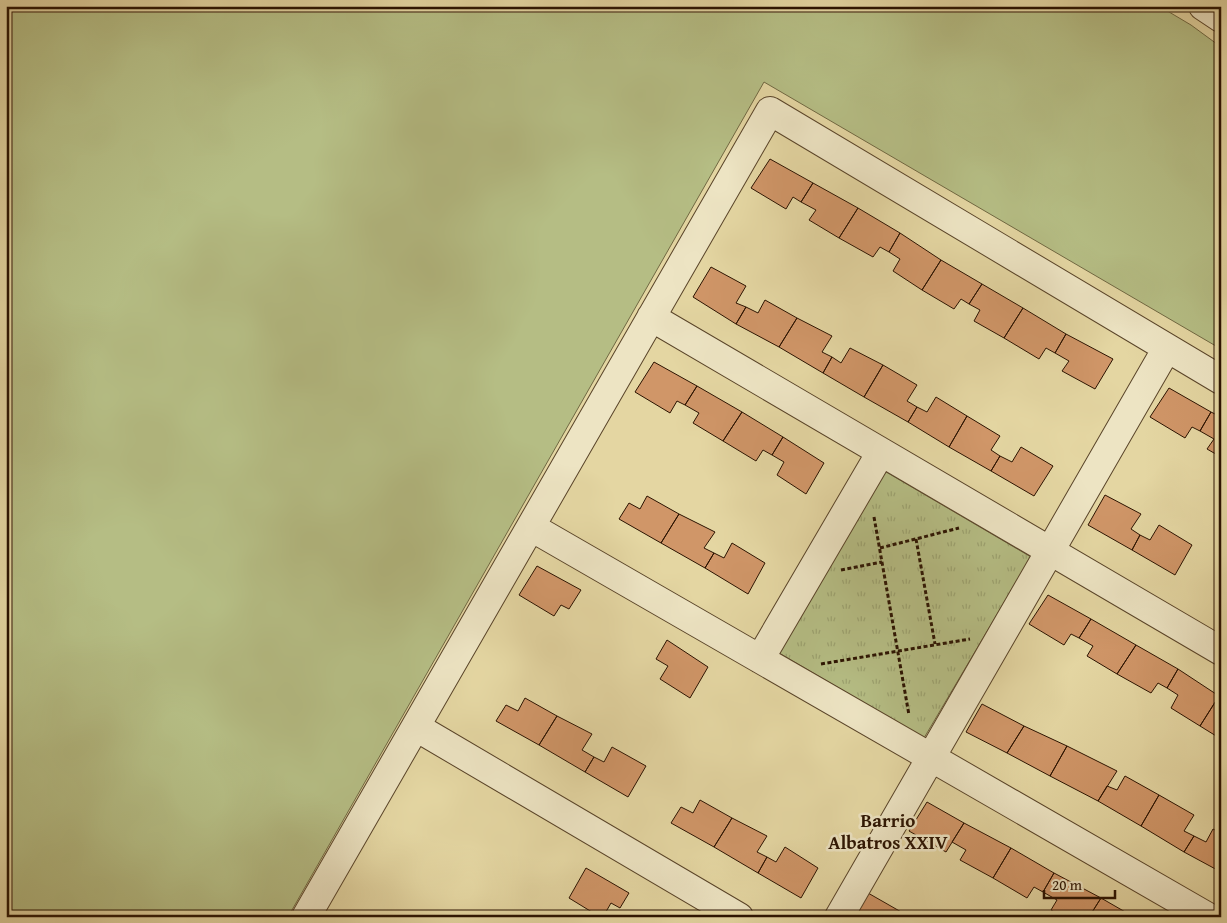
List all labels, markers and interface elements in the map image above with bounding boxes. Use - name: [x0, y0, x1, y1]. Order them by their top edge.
- district label: Barrio Albatros XXIV: [828, 806, 948, 856]
- scale bar: [1044, 868, 1116, 900]
- text: 20 m: [1052, 874, 1083, 895]

